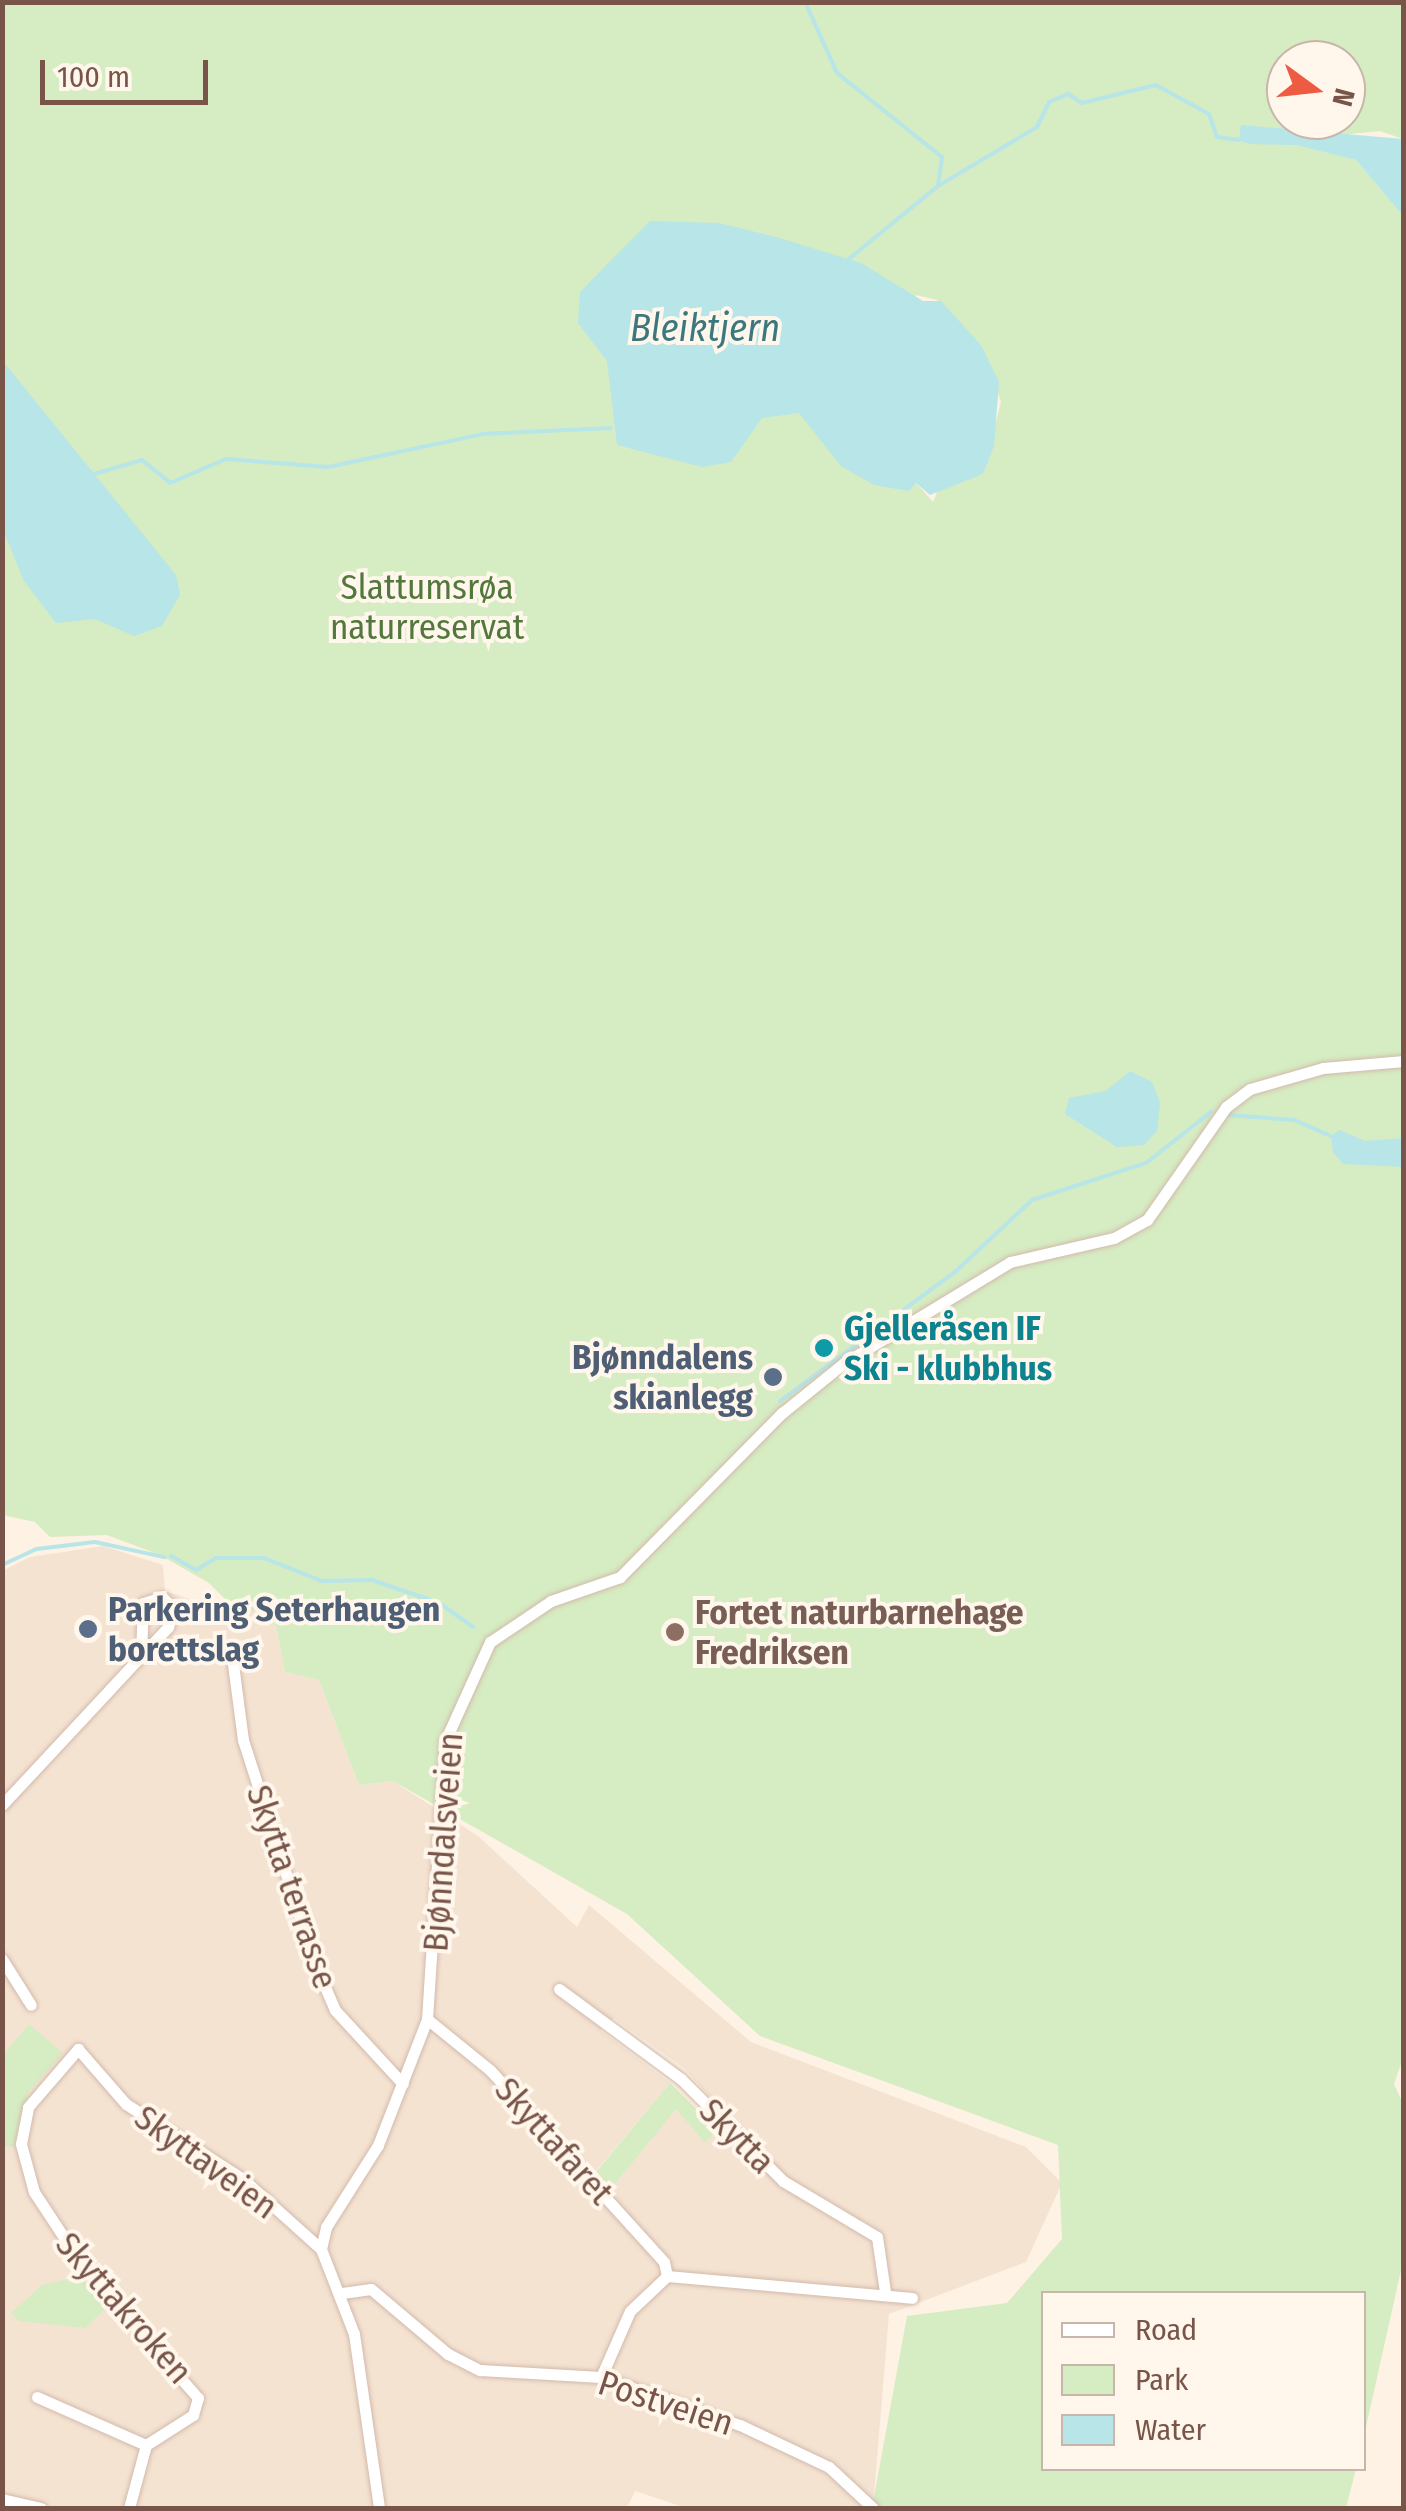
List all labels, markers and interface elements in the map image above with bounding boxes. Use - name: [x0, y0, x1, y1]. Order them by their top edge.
- scale bar: [45, 40, 212, 102]
- north arrow: [1266, 40, 1366, 140]
- text: 100 m: [57, 59, 130, 95]
- text: N: [1325, 85, 1362, 110]
- water label: Bleiktjern: [630, 306, 780, 352]
- park label: Slattumsrøa naturreservat: [330, 566, 524, 648]
- place label: Gjelleråsen IF Ski - klubbhus: [844, 1307, 1052, 1389]
- place label: Bjønndalens skianlegg: [572, 1336, 753, 1418]
- marker: Gjelleråsen IF Ski - klubbhus: [813, 1337, 835, 1359]
- marker: Bjønndalens skianlegg: [762, 1366, 784, 1388]
- place label: Parkering Seterhaugen borettslag: [108, 1588, 440, 1670]
- place label: Fortet naturbarnehage Fredriksen: [695, 1591, 1024, 1673]
- marker: Parkering Seterhaugen borettslag: [77, 1618, 99, 1640]
- marker: Fortet naturbarnehage Fredriksen: [664, 1621, 686, 1643]
- street label: Bjønndalsveien: [414, 1731, 472, 1953]
- street label: Skytta terrasse: [238, 1780, 346, 1994]
- street label: Skyttafaret: [486, 2069, 622, 2213]
- street label: Skytta: [691, 2090, 783, 2182]
- street label: Skyttaveien: [127, 2096, 285, 2228]
- street label: Skyttakroken: [47, 2224, 201, 2392]
- legend: [1041, 2291, 1366, 2471]
- text: Road: [1135, 2312, 1197, 2348]
- street label: Postveien: [593, 2362, 739, 2444]
- text: Park: [1135, 2362, 1188, 2398]
- text: Water: [1135, 2412, 1206, 2448]

